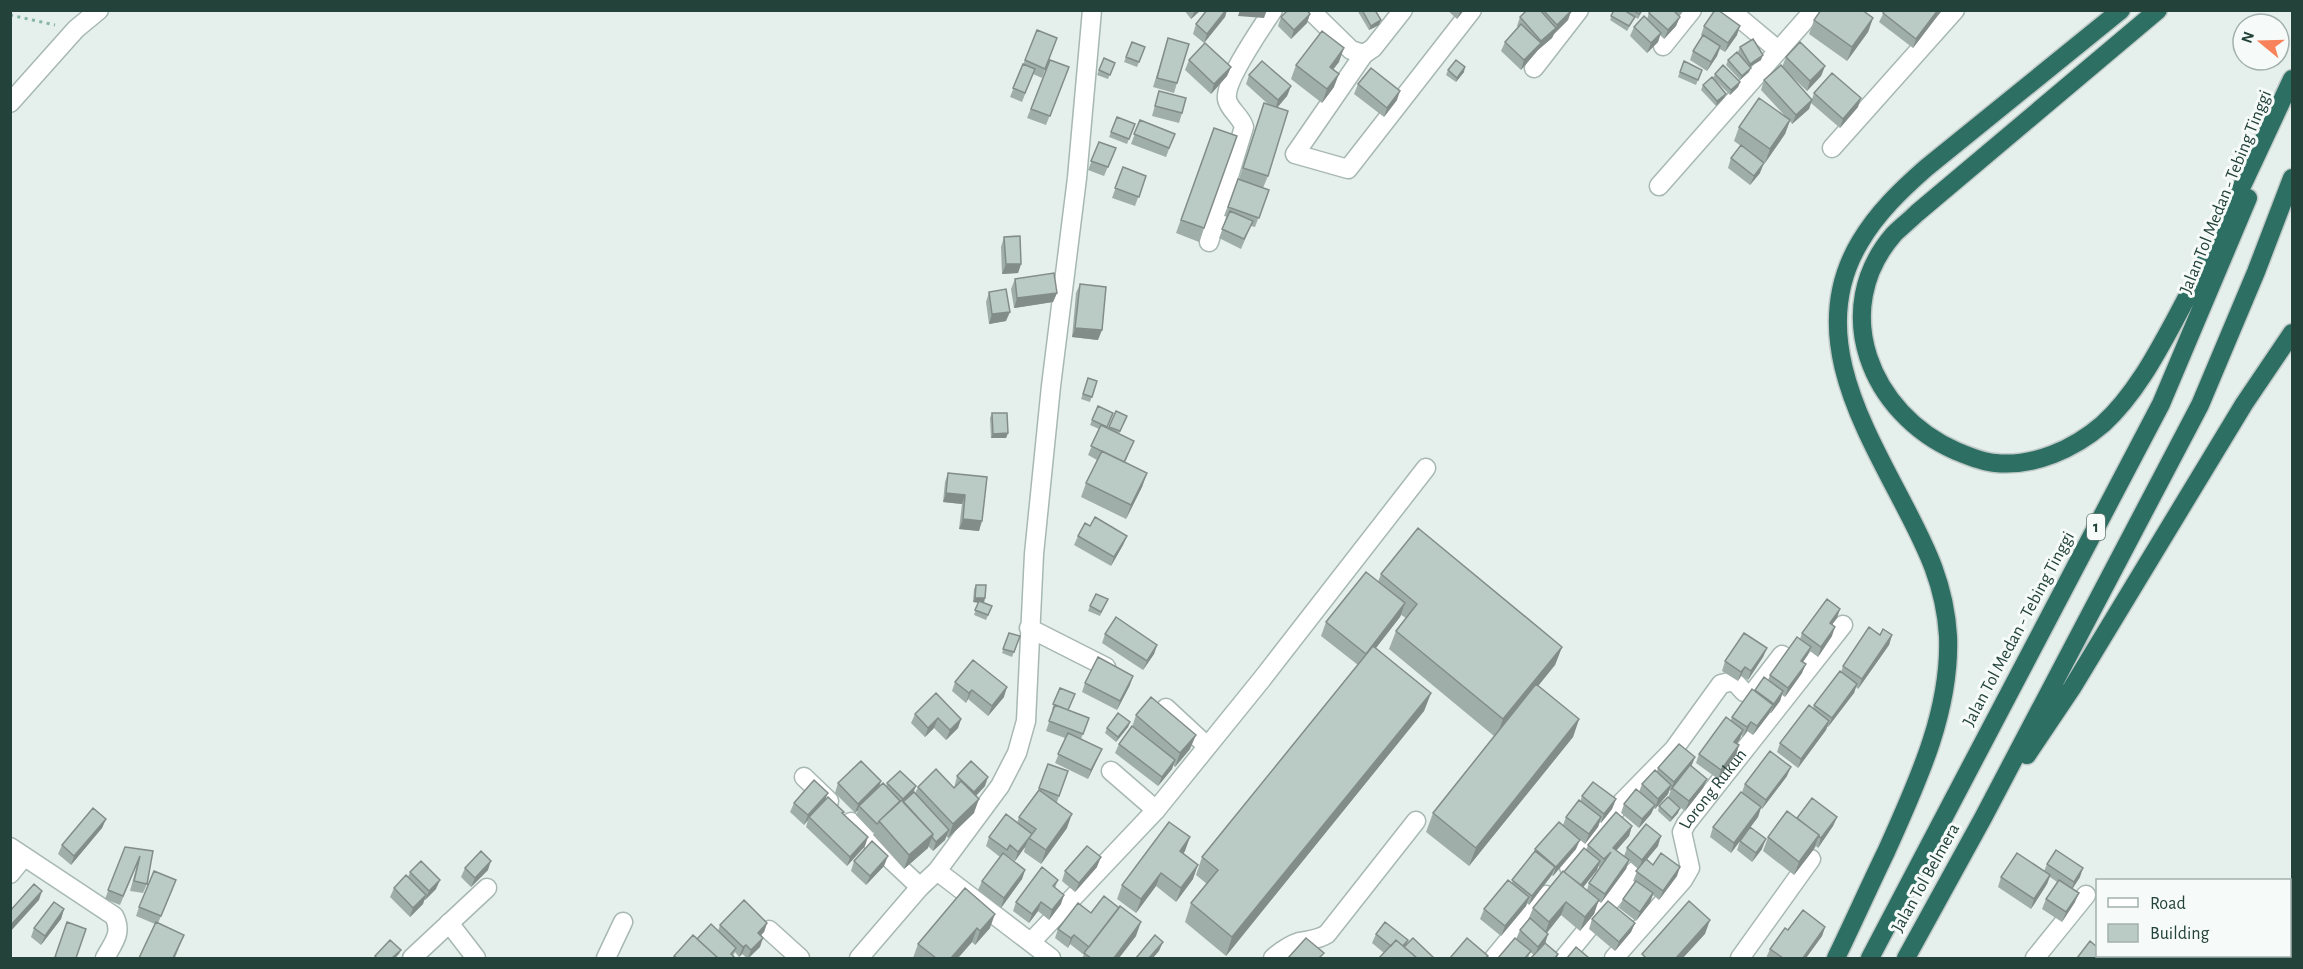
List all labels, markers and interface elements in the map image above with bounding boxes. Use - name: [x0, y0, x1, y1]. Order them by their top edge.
- north arrow: [2231, 12, 2291, 72]
- text: N: [2238, 30, 2257, 45]
- street label: Jalan Tol Medan - Tebing Tinggi: [2177, 88, 2275, 296]
- road number: 1: [2087, 514, 2105, 540]
- street label: Jalan Tol Medan - Tebing Tinggi: [1960, 529, 2078, 729]
- street label: Lorong Rukun: [1676, 746, 1750, 832]
- street label: Jalan Tol Belmera: [1889, 821, 1963, 935]
- legend: [2096, 879, 2291, 957]
- text: Road: [2150, 895, 2186, 913]
- text: Building: [2150, 925, 2210, 943]

